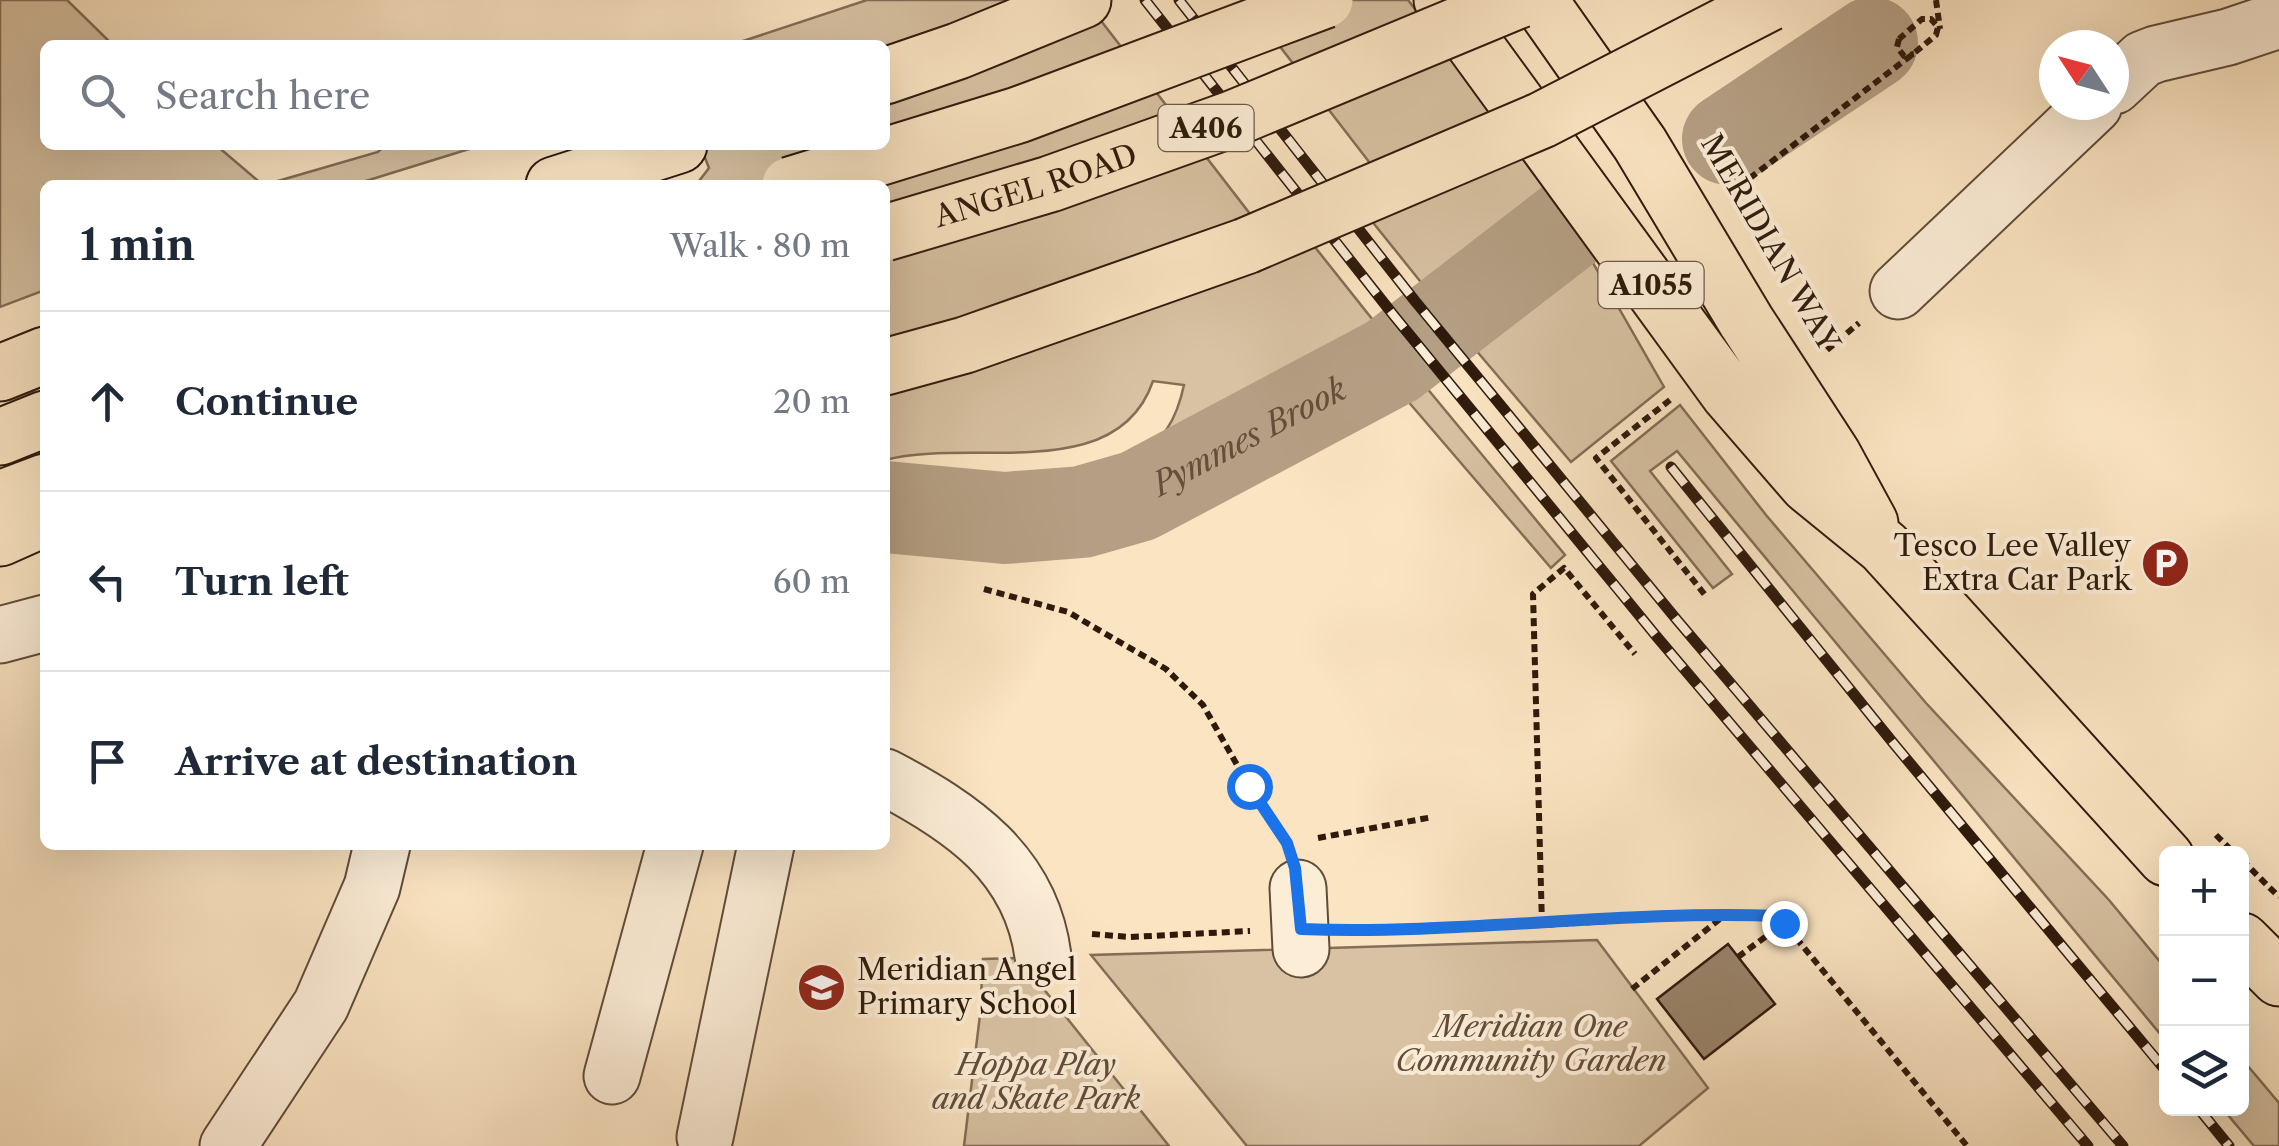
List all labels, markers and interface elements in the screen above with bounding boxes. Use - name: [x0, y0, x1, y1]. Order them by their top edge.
- north arrow: [2039, 30, 2129, 120]
- search box: [40, 40, 890, 150]
- icon: search: [75, 68, 130, 123]
- text: Search here: [155, 72, 370, 119]
- road number: A406: [1158, 105, 1254, 151]
- street label: MERIDIAN WAY: [1693, 127, 1848, 359]
- street label: ANGEL ROAD: [929, 135, 1142, 236]
- text: 1 min: [80, 219, 195, 271]
- text: Walk · 80 m: [670, 226, 850, 265]
- road number: A1055: [1598, 262, 1704, 308]
- water label: Pymmes Brook: [1143, 369, 1353, 505]
- icon: ahead: [80, 374, 135, 429]
- text: Continue: [175, 378, 358, 425]
- text: 20 m: [773, 382, 850, 421]
- place label: Tesco Lee Valley Extra Car Park: [1894, 527, 2133, 598]
- parking icon: Tesco Lee Valley Extra Car Park: [2140, 537, 2192, 589]
- icon: left: [80, 554, 135, 609]
- text: Turn left: [175, 558, 349, 605]
- text: 60 m: [773, 562, 850, 601]
- icon: arrive: [80, 734, 135, 789]
- text: Arrive at destination: [175, 738, 578, 785]
- route start: [1227, 764, 1273, 810]
- map controls: [2159, 846, 2249, 1116]
- button: +: [2159, 846, 2249, 936]
- route end: [1762, 901, 1808, 947]
- button: −: [2159, 936, 2249, 1026]
- place label: Meridian Angel Primary School: [857, 951, 1077, 1022]
- school or university icon: Meridian Angel Primary School: [796, 961, 848, 1013]
- park label: Meridian One Community Garden: [1395, 1008, 1667, 1079]
- button: layers: [2159, 1026, 2249, 1116]
- park label: Hoppa Play and Skate Park: [932, 1046, 1141, 1117]

